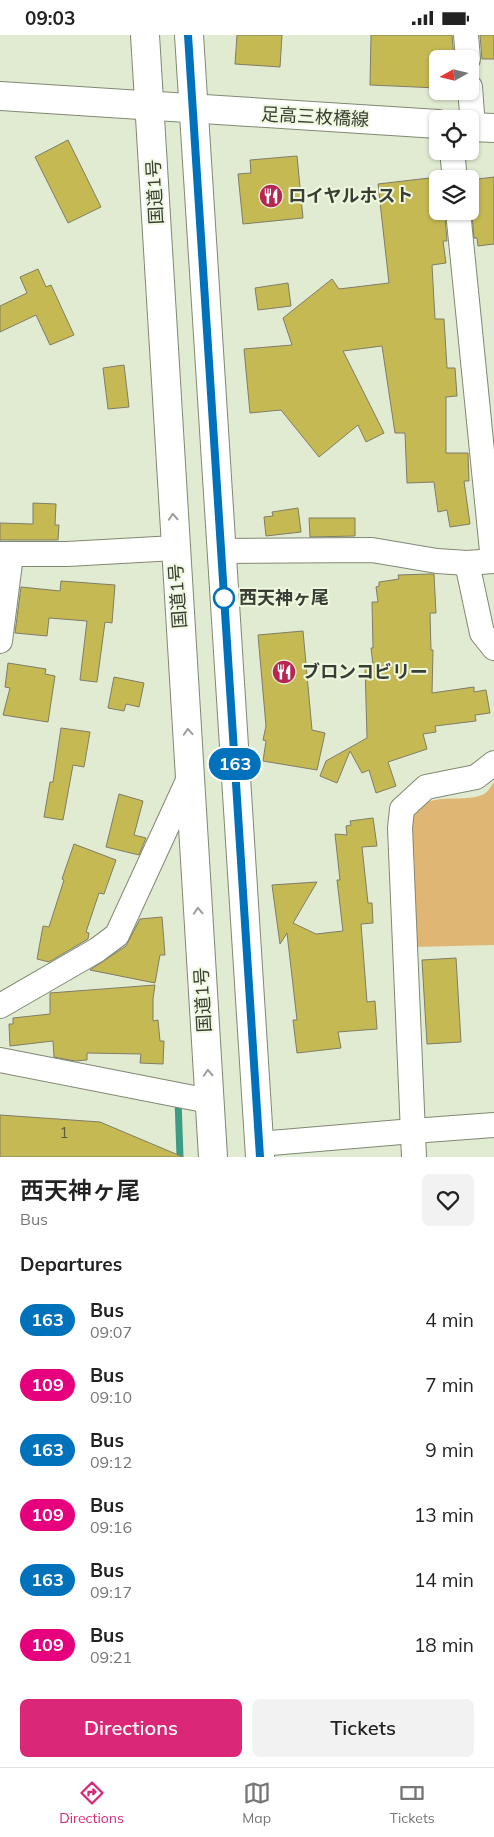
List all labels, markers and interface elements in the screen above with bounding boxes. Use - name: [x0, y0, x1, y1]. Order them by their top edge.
- text: 09:03: [25, 6, 75, 30]
- north arrow: [429, 50, 479, 100]
- map controls: [429, 50, 479, 220]
- street label: 足高三枚橋線: [260, 102, 370, 131]
- button: locate: [429, 110, 479, 160]
- street label: 国道1号: [141, 159, 168, 225]
- button: layers: [429, 170, 479, 220]
- restaurant icon: ロイヤルホスト: [258, 183, 284, 209]
- place label: ロイヤルホスト: [288, 184, 413, 207]
- one-way arrow: [168, 513, 179, 521]
- street label: 国道1号: [164, 563, 191, 629]
- place label: 西天神ヶ尾: [239, 586, 329, 609]
- marker: 西天神ヶ尾: [213, 587, 235, 609]
- restaurant icon: ブロンコビリー: [271, 659, 297, 685]
- place label: ブロンコビリー: [302, 660, 428, 683]
- one-way arrow: [182, 727, 193, 735]
- line badge: 163: [206, 748, 264, 780]
- text: 163: [219, 752, 251, 775]
- one-way arrow: [193, 907, 204, 915]
- street label: 国道1号: [189, 967, 216, 1033]
- one-way arrow: [202, 1069, 213, 1077]
- house number: 1: [59, 1123, 69, 1142]
- button: heart: [422, 1174, 474, 1226]
- text: 西天神ヶ尾: [20, 1175, 140, 1205]
- text: Bus: [20, 1209, 48, 1229]
- text: Departures: [20, 1252, 122, 1276]
- text: Bus: [90, 1298, 124, 1322]
- text: 163: [31, 1308, 64, 1331]
- text: 4 min: [425, 1308, 474, 1332]
- text: 09:07: [90, 1322, 132, 1342]
- text: Bus: [90, 1363, 124, 1387]
- text: 109: [31, 1373, 64, 1396]
- text: 7 min: [425, 1373, 474, 1397]
- text: 09:10: [90, 1387, 132, 1407]
- text: Bus: [90, 1428, 124, 1452]
- text: 163: [31, 1438, 64, 1461]
- text: 9 min: [425, 1438, 474, 1462]
- text: 09:12: [90, 1452, 132, 1472]
- text: Bus: [90, 1493, 124, 1517]
- text: 109: [31, 1503, 64, 1526]
- text: 13 min: [414, 1503, 474, 1527]
- text: 09:16: [90, 1517, 132, 1537]
- text: Bus: [90, 1558, 124, 1582]
- text: 163: [31, 1568, 64, 1591]
- text: 14 min: [414, 1568, 474, 1592]
- text: 09:17: [90, 1582, 132, 1602]
- text: Bus: [90, 1623, 124, 1647]
- text: 109: [31, 1633, 64, 1656]
- text: 18 min: [414, 1633, 474, 1657]
- text: 09:21: [90, 1647, 132, 1667]
- button: Directions: [20, 1699, 242, 1757]
- button: Tickets: [252, 1699, 474, 1757]
- tab: Directions: [59, 1779, 124, 1827]
- tab: Map: [242, 1779, 271, 1827]
- tab: Tickets: [390, 1779, 435, 1827]

